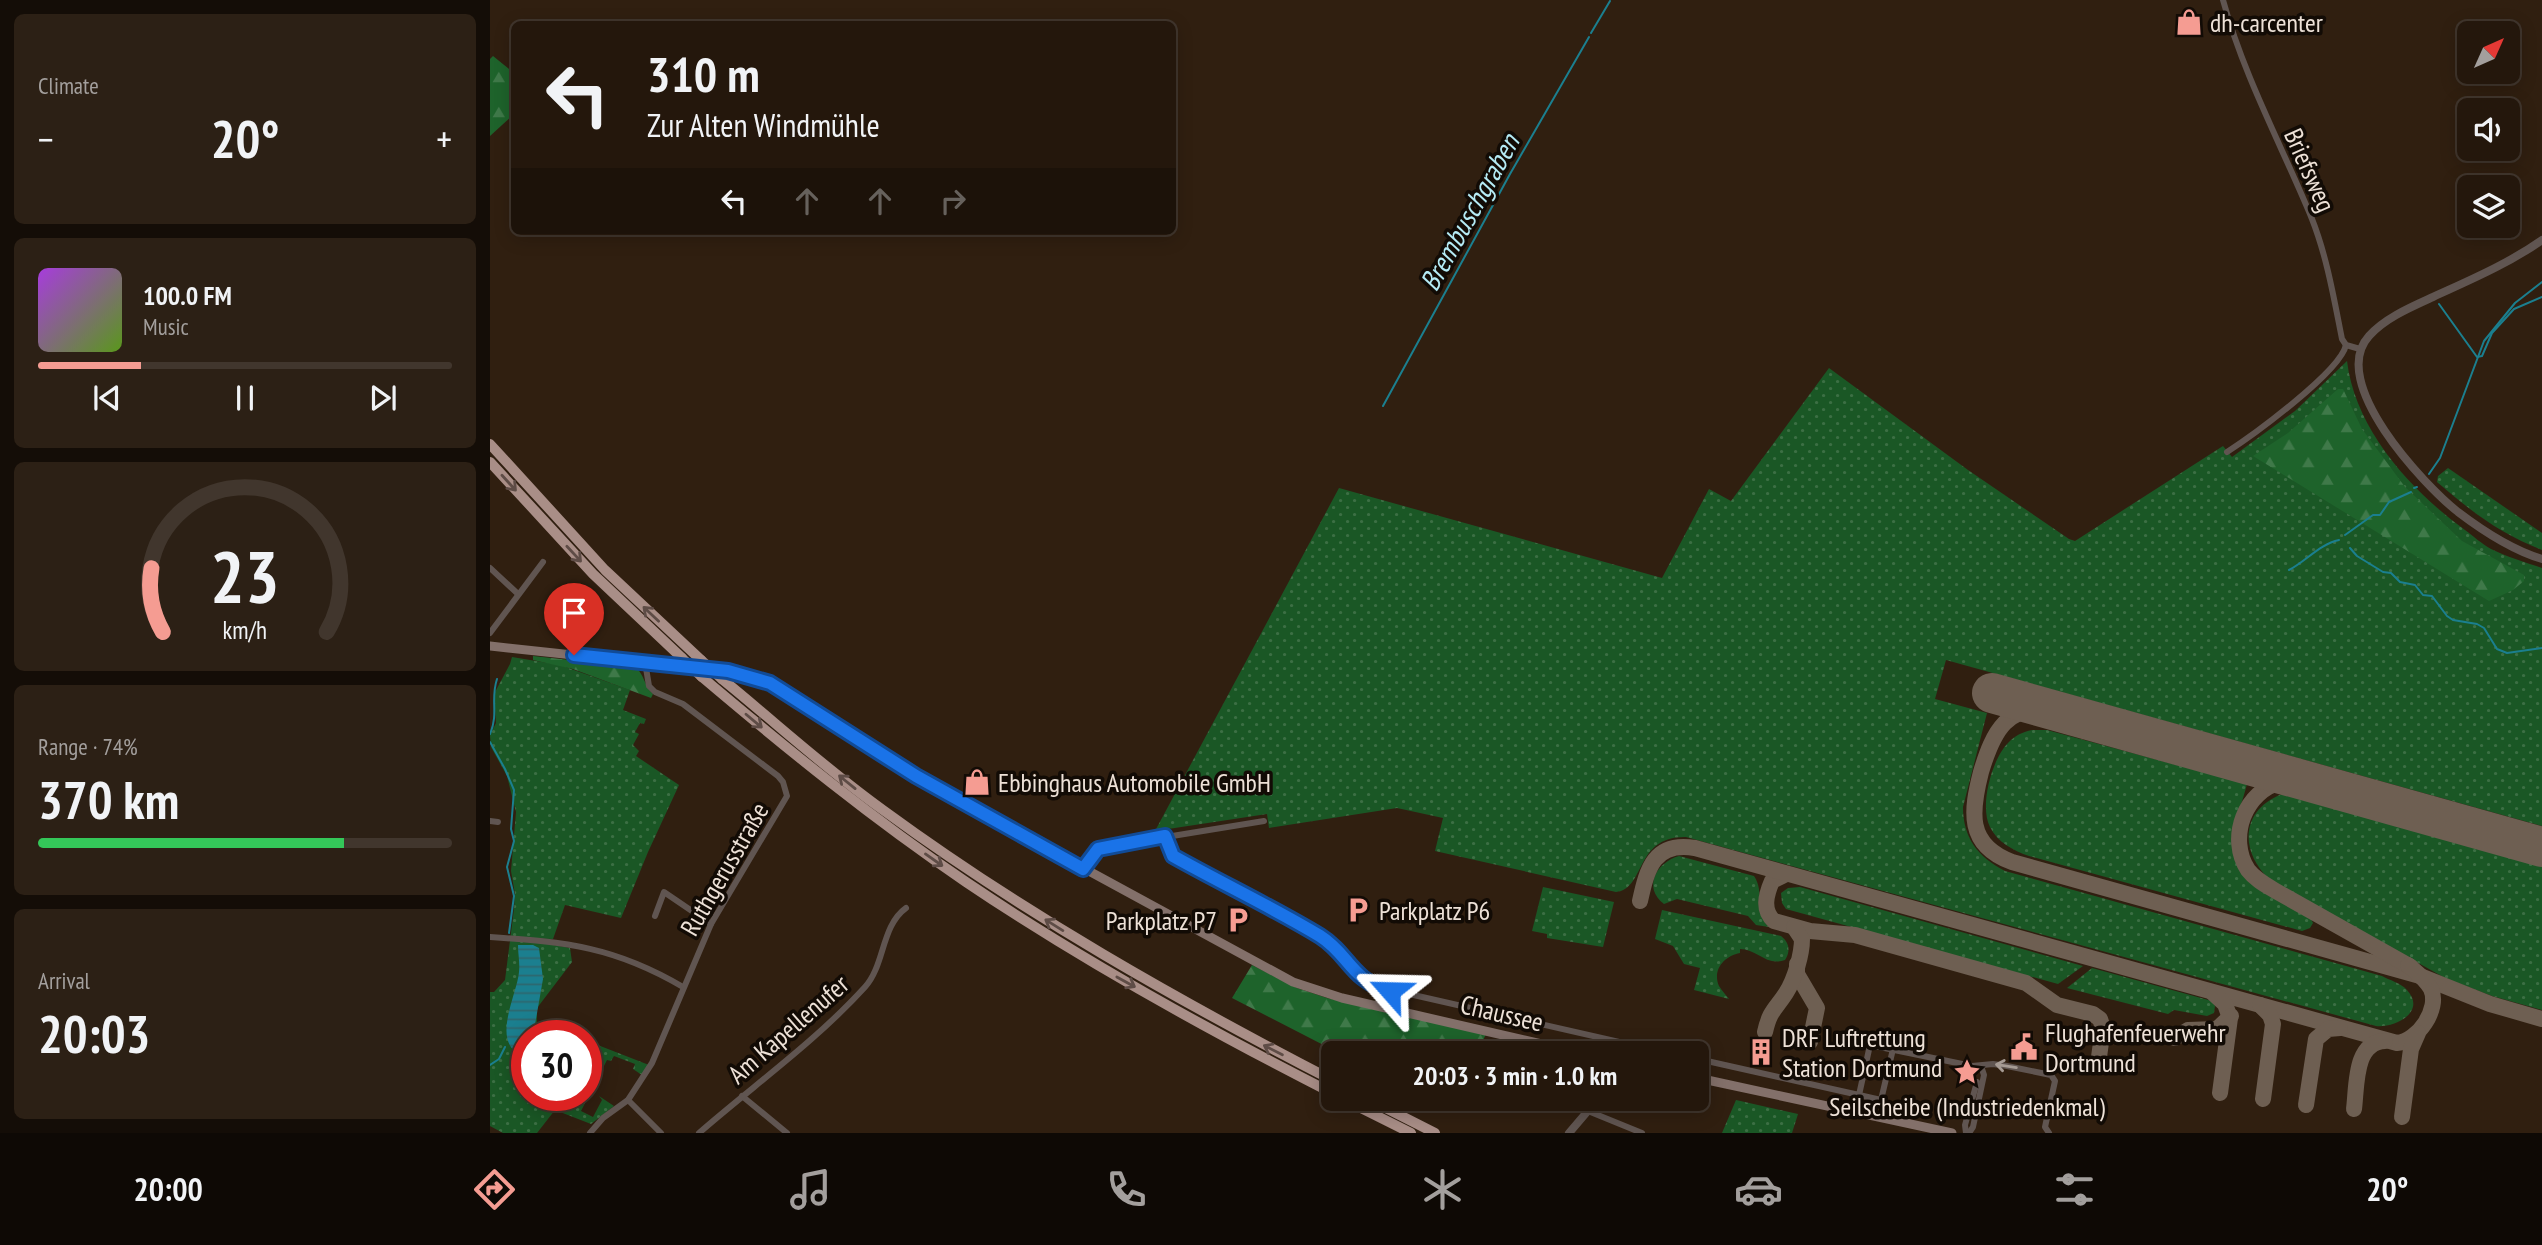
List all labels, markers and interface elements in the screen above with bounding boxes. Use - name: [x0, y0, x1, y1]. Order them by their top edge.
- place label: dh-carcenter: [2210, 6, 2323, 39]
- shop icon: dh-carcenter: [2174, 7, 2204, 37]
- north arrow: [2457, 21, 2520, 84]
- map controls: [2457, 21, 2520, 238]
- text: 310 m: [647, 42, 760, 106]
- icon: left: [532, 49, 623, 140]
- text: Climate: [38, 71, 99, 100]
- button: sound: [2457, 98, 2520, 161]
- text: Zur Alten Windmühle: [647, 104, 880, 146]
- text: 20°: [211, 105, 279, 172]
- text: −: [38, 114, 54, 163]
- text: +: [436, 114, 452, 163]
- street label: Briefsweg: [2277, 123, 2343, 217]
- water label: Brembuschgraben: [1411, 126, 1528, 297]
- button: layers: [2457, 175, 2520, 238]
- icon: left: [715, 182, 753, 220]
- icon: ahead: [788, 182, 826, 220]
- icon: ahead: [861, 182, 899, 220]
- icon: right: [934, 182, 972, 220]
- text: 100.0 FM: [143, 279, 232, 312]
- text: Music: [143, 312, 189, 341]
- icon: previous: [88, 379, 126, 417]
- icon: pause: [226, 379, 264, 417]
- icon: next: [364, 379, 402, 417]
- one-way arrow: [501, 474, 517, 492]
- text: 23: [210, 529, 280, 623]
- one-way arrow: [566, 545, 583, 562]
- pin: [544, 583, 604, 655]
- icon: arrive: [555, 594, 593, 632]
- one-way arrow: [643, 606, 660, 623]
- text: km/h: [223, 614, 267, 646]
- one-way arrow: [744, 713, 762, 729]
- text: Range · 74%: [38, 732, 138, 761]
- text: 370 km: [38, 766, 179, 833]
- place label: Ebbinghaus Automobile GmbH: [998, 766, 1271, 799]
- shop icon: Ebbinghaus Automobile GmbH: [962, 767, 992, 797]
- one-way arrow: [838, 774, 856, 789]
- street label: Ruthgerusstraße: [673, 796, 775, 942]
- one-way arrow: [924, 853, 943, 867]
- place label: Parkplatz P6: [1379, 894, 1490, 927]
- parking icon: Parkplatz P6: [1343, 895, 1373, 925]
- place label: Parkplatz P7: [1106, 904, 1217, 937]
- parking icon: Parkplatz P7: [1223, 905, 1253, 935]
- one-way arrow: [1044, 918, 1064, 932]
- position arrow: [1353, 954, 1427, 1028]
- text: Arrival: [38, 966, 90, 995]
- street label: Am Kapellenufer: [721, 968, 855, 1090]
- one-way arrow: [1115, 976, 1136, 989]
- street label: Chaussee: [1457, 987, 1547, 1039]
- text: 20:03: [38, 1000, 150, 1067]
- place label: Flughafenfeuerwehr Dortmund: [2045, 1016, 2226, 1079]
- speed limit sign: 30: [511, 1020, 602, 1111]
- place label: DRF Luftrettung Station Dortmund: [1782, 1021, 1942, 1084]
- public building icon: Flughafenfeuerwehr Dortmund: [2009, 1032, 2039, 1062]
- building icon: DRF Luftrettung Station Dortmund: [1746, 1037, 1776, 1067]
- one-way arrow: [1263, 1042, 1284, 1056]
- place icon: Seilscheibe (Industriedenkmal): [1952, 1057, 1982, 1087]
- text: 20:03 · 3 min · 1.0 km: [1413, 1059, 1617, 1092]
- one-way arrow: [1995, 1059, 2018, 1072]
- place label: Seilscheibe (Industriedenkmal): [1829, 1090, 2105, 1123]
- icon: directions: [470, 1165, 519, 1214]
- icon: music: [786, 1165, 835, 1214]
- icon: phone: [1102, 1165, 1151, 1214]
- icon: climate: [1418, 1165, 1467, 1214]
- icon: car: [1734, 1165, 1783, 1214]
- icon: filters: [2050, 1165, 2099, 1214]
- text: 20:00: [134, 1168, 203, 1210]
- text: 20°: [2366, 1168, 2408, 1210]

